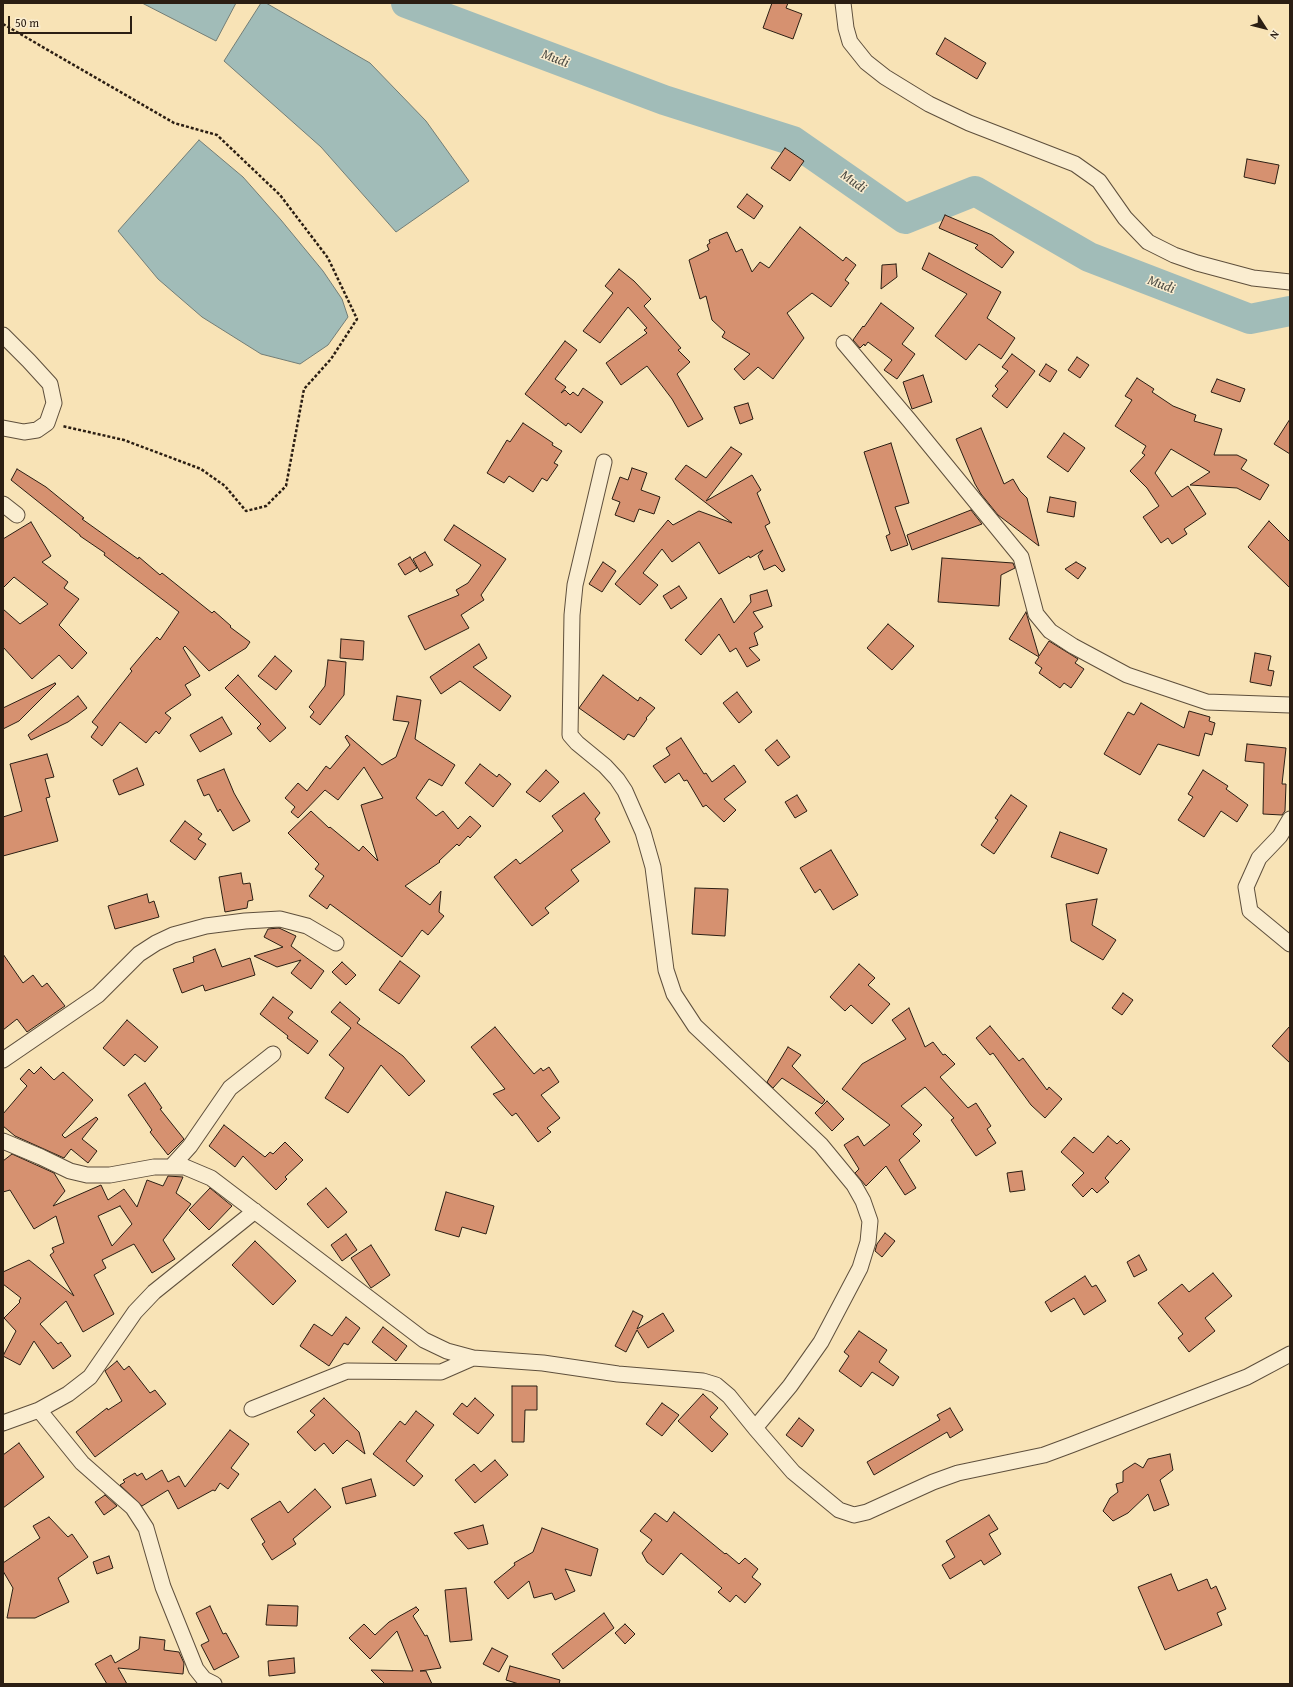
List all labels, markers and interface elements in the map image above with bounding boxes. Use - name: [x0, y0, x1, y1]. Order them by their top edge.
- scale bar: [10, 8, 134, 34]
- north arrow: [1245, 8, 1285, 48]
- text: 50 m: [15, 14, 39, 31]
- text: N: [1266, 27, 1283, 43]
- water label: Mudi: [539, 46, 571, 72]
- water label: Mudi: [837, 167, 869, 197]
- water label: Mudi: [1145, 272, 1177, 298]

